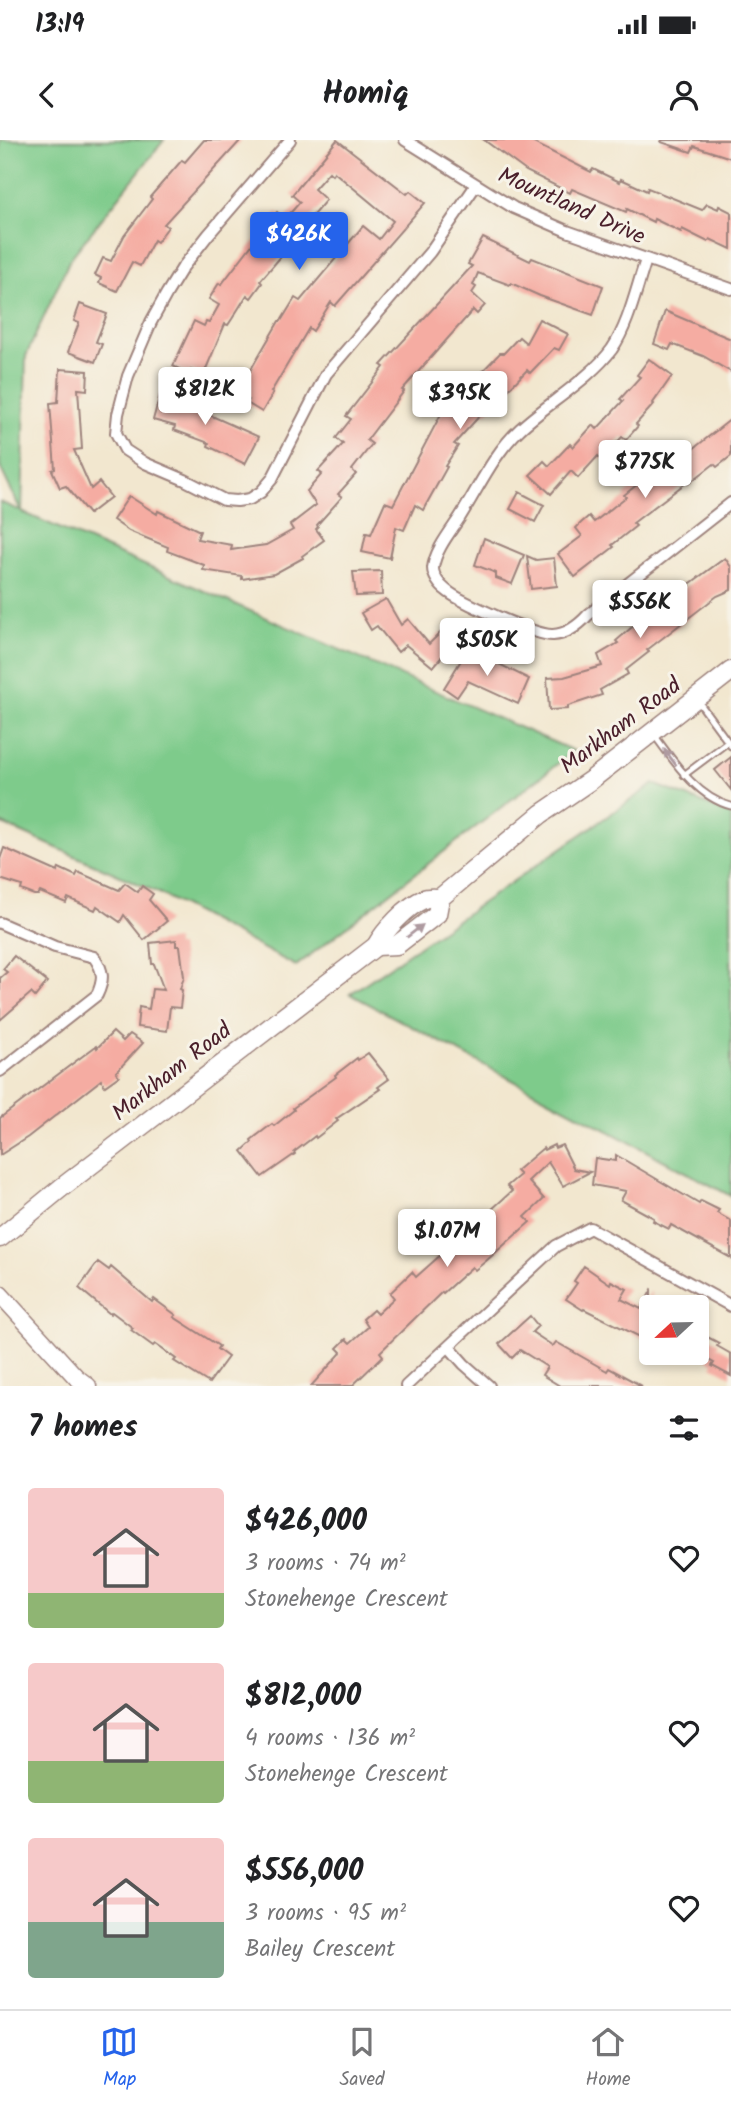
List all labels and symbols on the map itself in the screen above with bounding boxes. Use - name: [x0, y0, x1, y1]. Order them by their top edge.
- street label: Mountland Drive: [492, 158, 651, 255]
- pin: $426K: [250, 212, 348, 272]
- pin: $812K: [156, 368, 254, 427]
- pin: $395K: [411, 372, 509, 431]
- pin: $775K: [596, 440, 694, 500]
- pin: $556K: [591, 580, 689, 640]
- pin: $505K: [438, 618, 536, 678]
- street label: Markham Road: [553, 669, 690, 784]
- one-way arrow: [663, 748, 677, 766]
- one-way arrow: [406, 925, 424, 939]
- street label: Markham Road: [104, 1014, 240, 1131]
- pin: $1.07M: [390, 1210, 504, 1269]
- north arrow: [639, 1295, 709, 1365]

